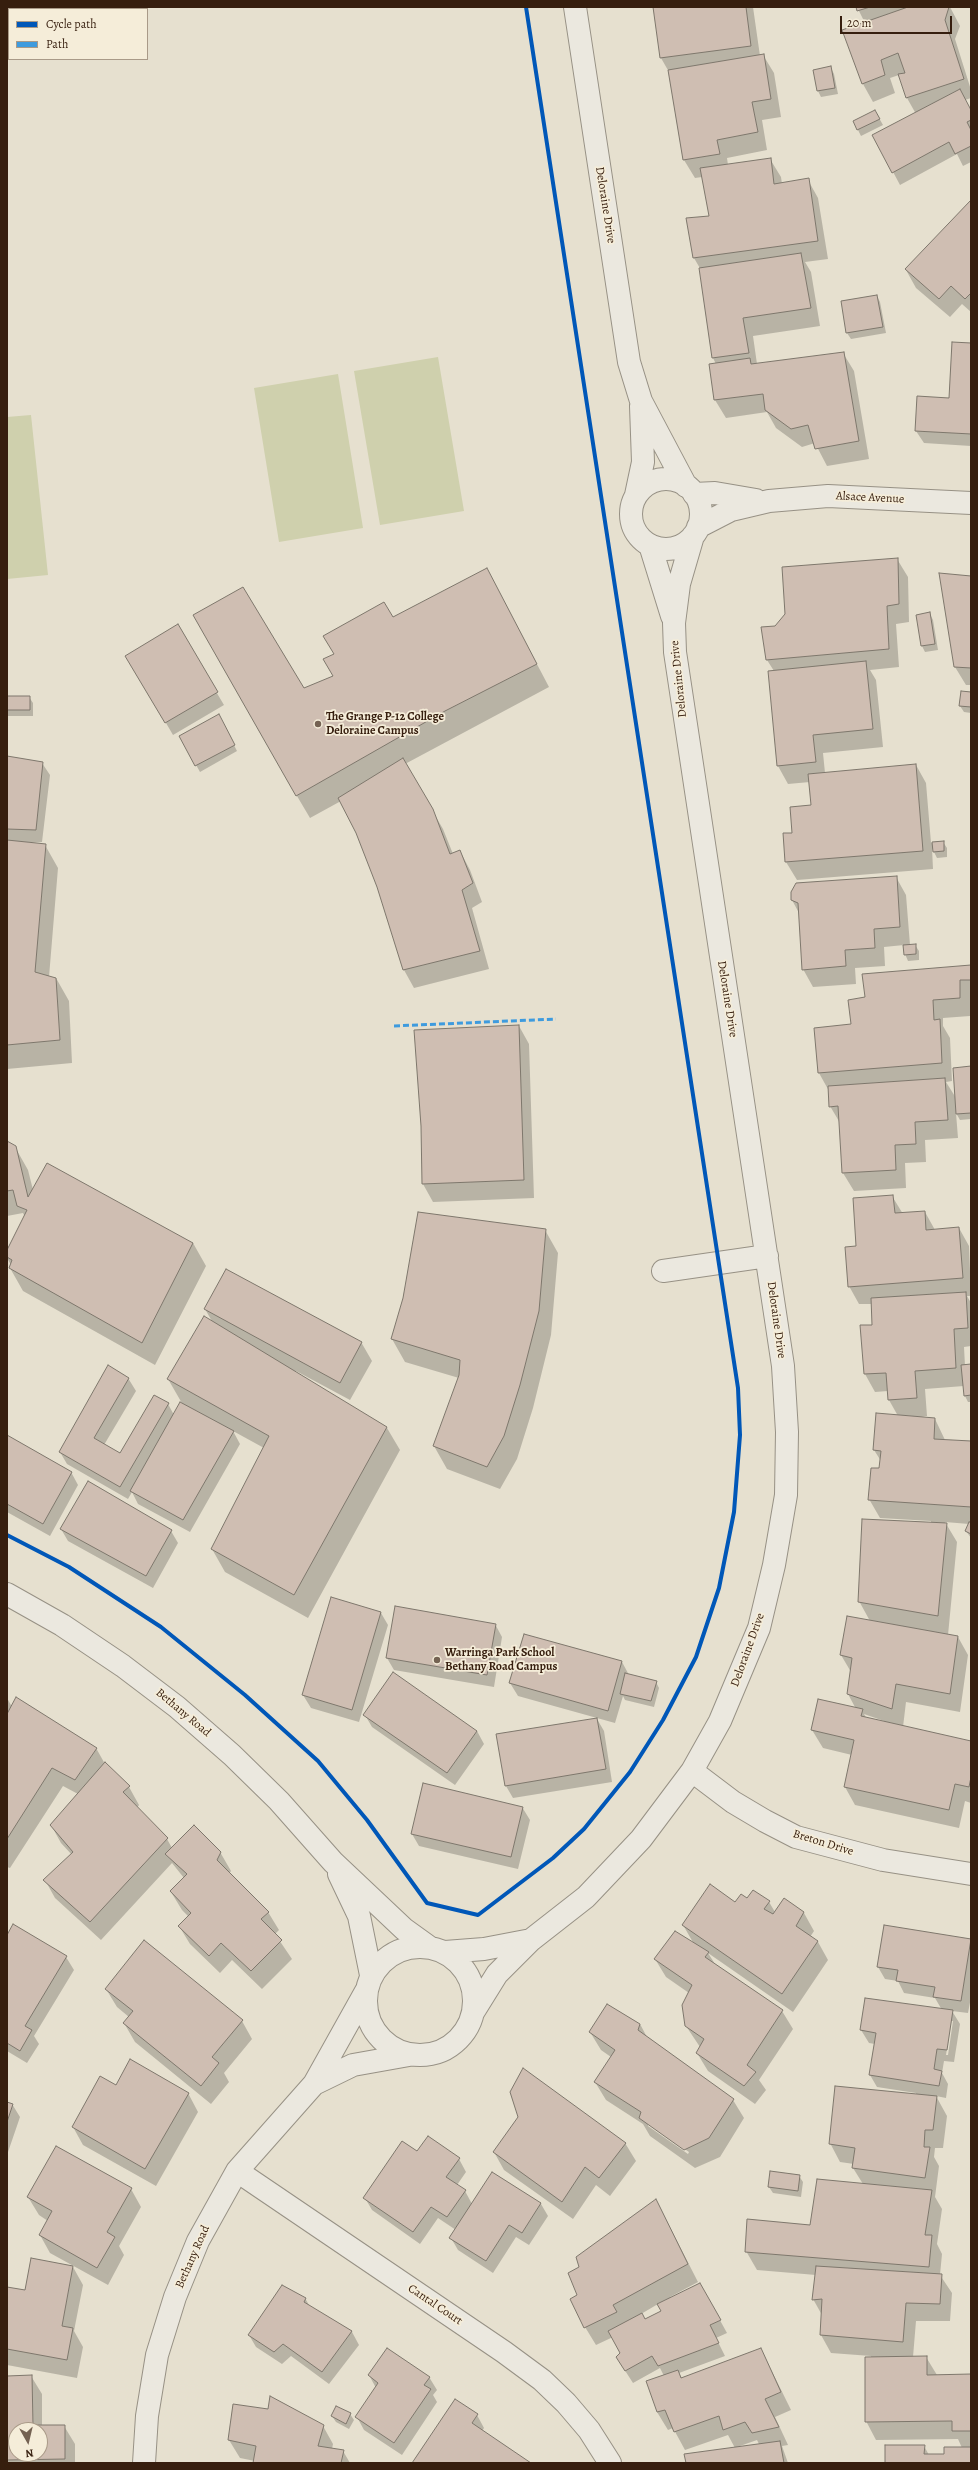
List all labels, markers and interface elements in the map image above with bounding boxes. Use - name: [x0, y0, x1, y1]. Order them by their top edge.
- legend: [8, 8, 148, 60]
- scale bar: [842, 8, 954, 34]
- text: 20 m: [847, 15, 871, 31]
- text: Cycle path: [46, 16, 97, 32]
- text: Path: [46, 36, 68, 52]
- street label: Deloraine Drive: [592, 166, 618, 244]
- street label: Alsace Avenue: [835, 489, 905, 507]
- street label: Deloraine Drive: [668, 640, 690, 718]
- place label: The Grange P-12 College Deloraine Campus: [326, 710, 444, 738]
- marker: The Grange P-12 College Deloraine Campus: [313, 719, 323, 729]
- street label: Deloraine Drive: [714, 960, 740, 1038]
- street label: Deloraine Drive: [763, 1281, 789, 1359]
- street label: Deloraine Drive: [728, 1611, 768, 1689]
- place label: Warringa Park School Bethany Road Campus: [445, 1646, 558, 1674]
- marker: Warringa Park School Bethany Road Campus: [432, 1655, 442, 1665]
- street label: Bethany Road: [153, 1686, 213, 1740]
- street label: Breton Drive: [791, 1827, 855, 1859]
- street label: Bethany Road: [173, 2223, 213, 2291]
- street label: Cantal Court: [405, 2281, 465, 2329]
- north arrow: [8, 2422, 48, 2462]
- text: N: [25, 2445, 35, 2461]

